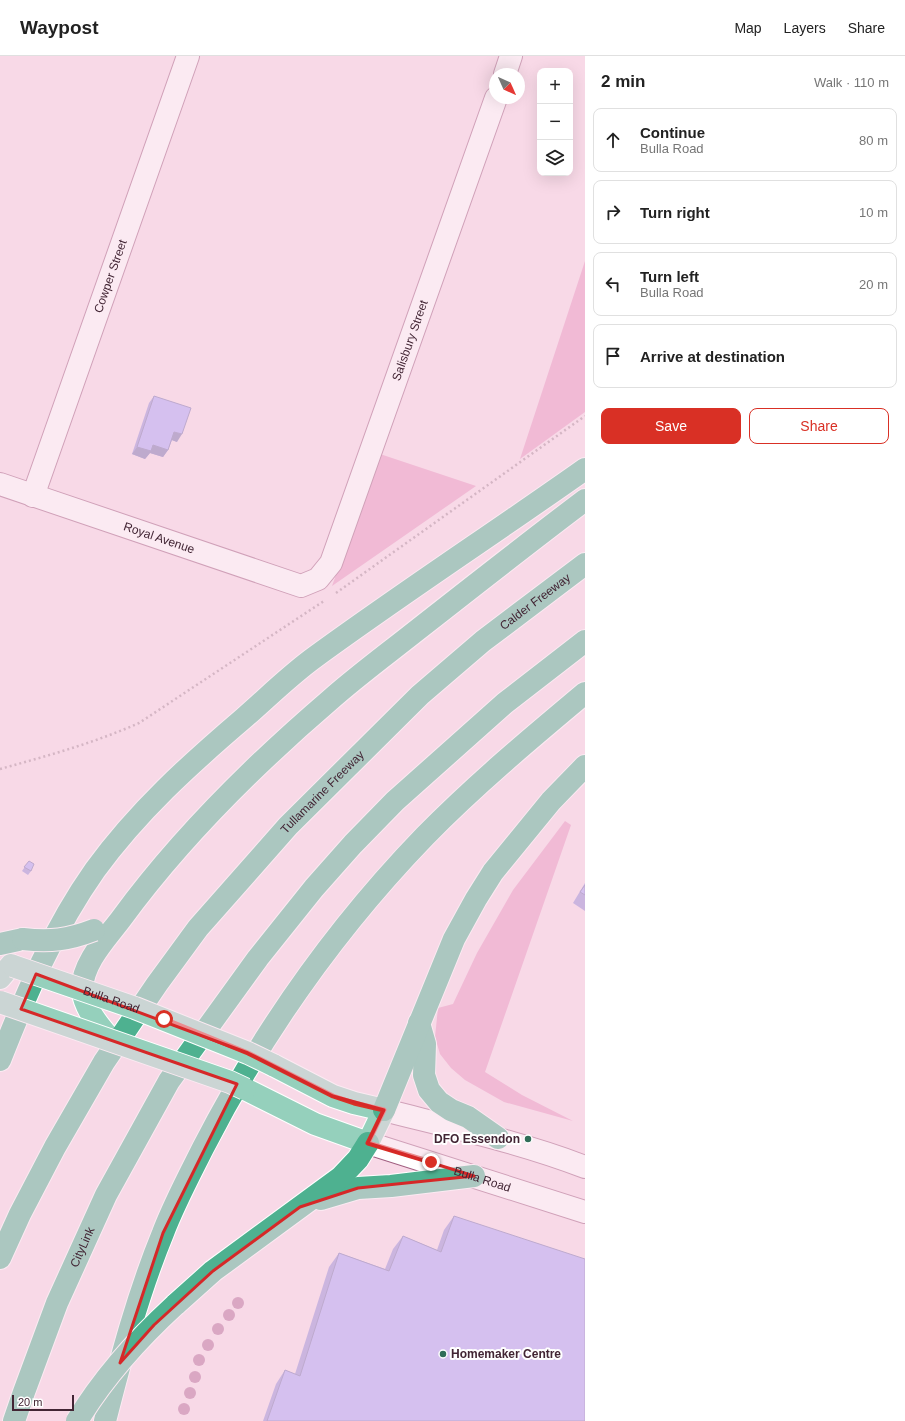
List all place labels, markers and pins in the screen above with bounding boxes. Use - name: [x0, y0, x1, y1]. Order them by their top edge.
- place label: DFO Essendon: [434, 1132, 520, 1146]
- marker: DFO Essendon: [523, 1134, 533, 1144]
- place label: Homemaker Centre: [451, 1347, 561, 1361]
- marker: Homemaker Centre: [438, 1349, 448, 1359]

